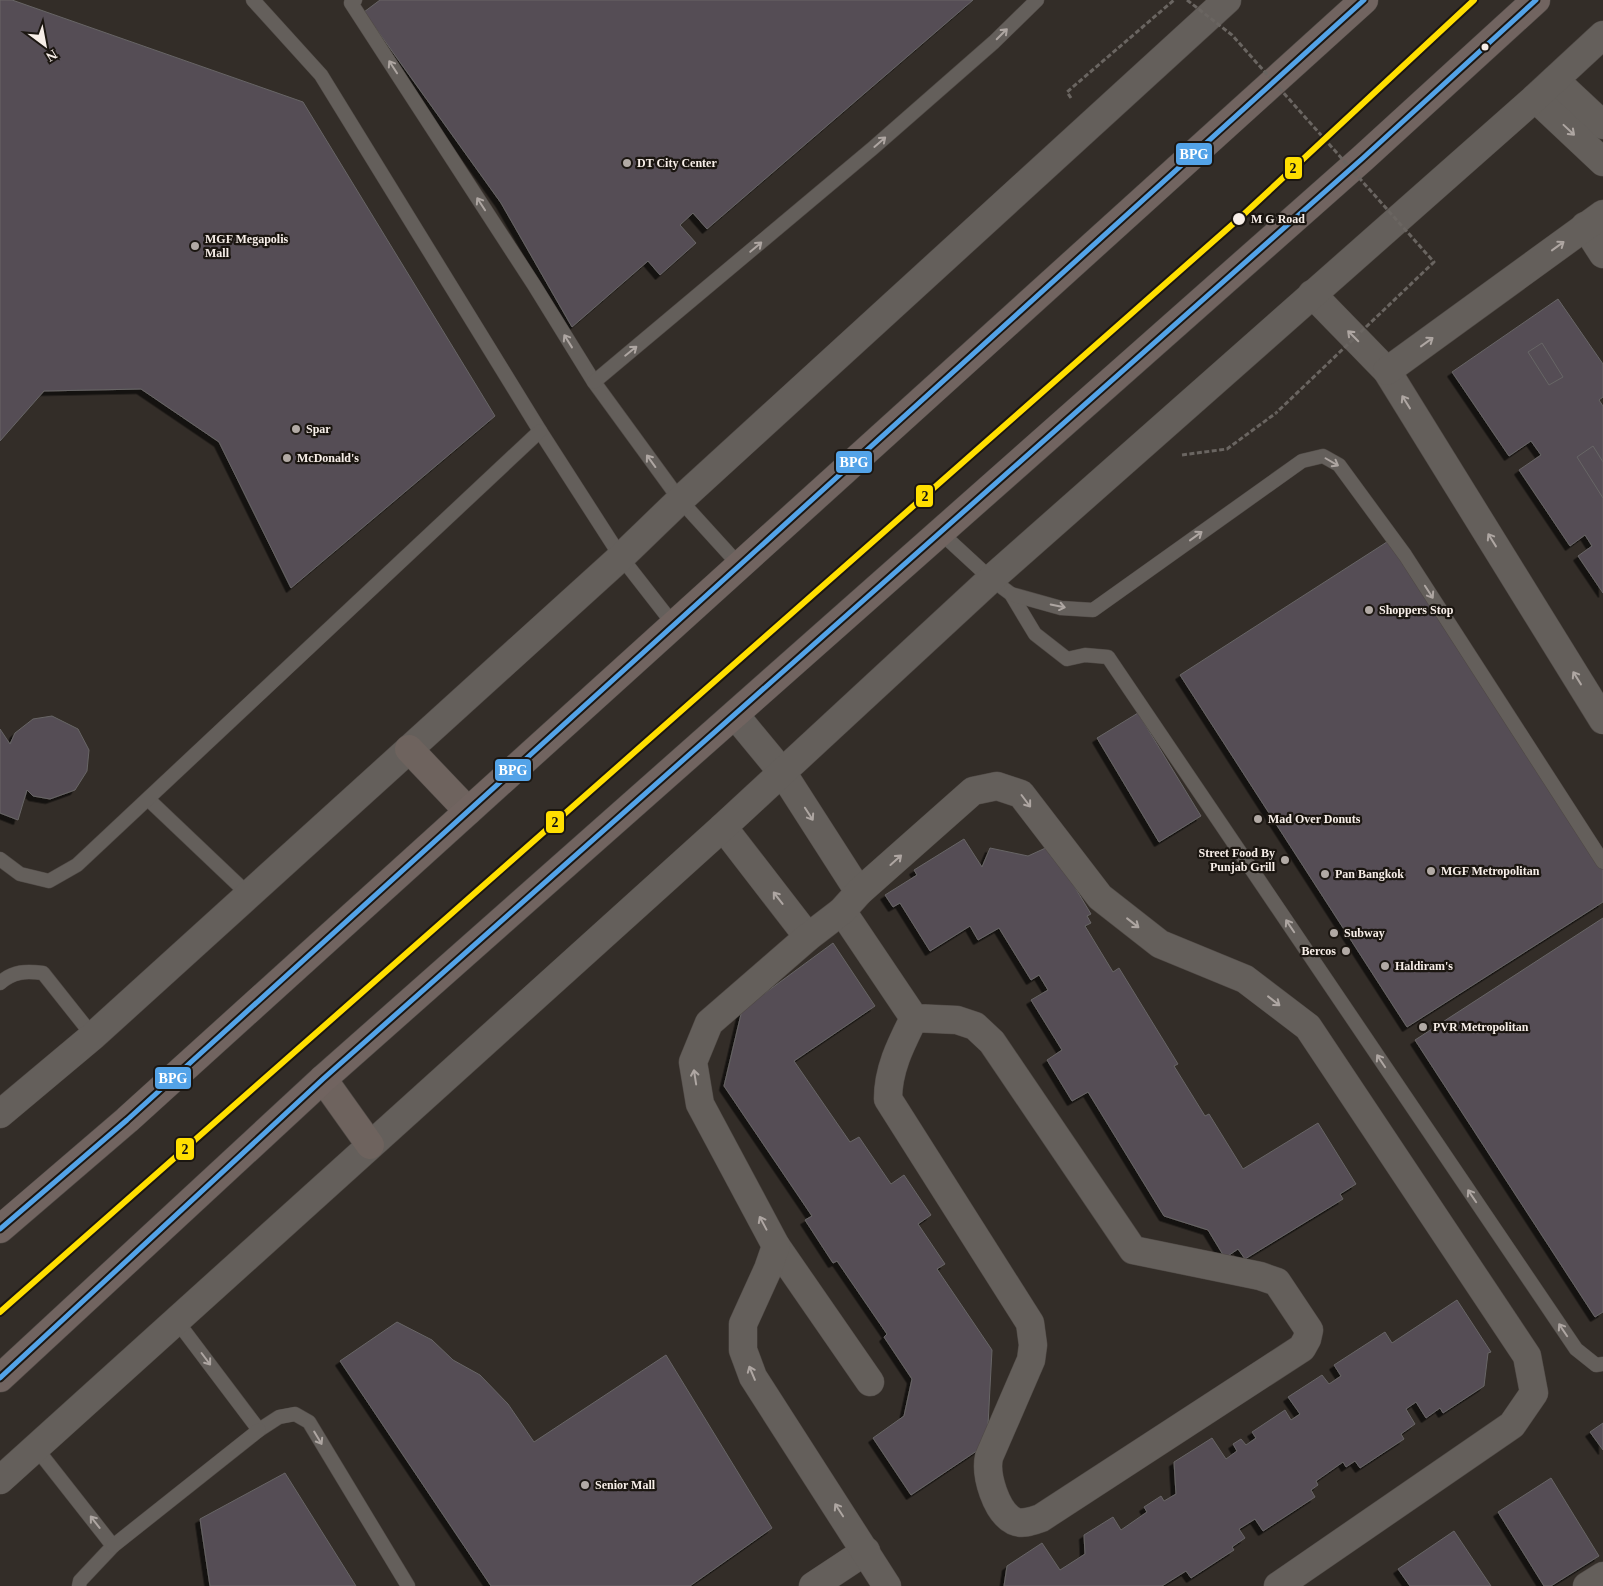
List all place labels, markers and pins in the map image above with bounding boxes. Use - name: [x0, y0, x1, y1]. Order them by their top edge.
- unlabelled marker: [1480, 42, 1490, 52]
- place label: DT City Center: [637, 156, 717, 170]
- marker: DT City Center: [621, 157, 633, 169]
- marker: M G Road: [1231, 211, 1247, 227]
- place label: M G Road: [1251, 212, 1305, 226]
- place label: MGF Megapolis Mall: [205, 232, 289, 260]
- marker: MGF Megapolis Mall: [189, 240, 201, 252]
- place label: Spar: [306, 422, 331, 436]
- marker: Spar: [290, 423, 302, 435]
- place label: McDonald's: [297, 451, 359, 465]
- marker: McDonald's: [281, 452, 293, 464]
- place label: Shoppers Stop: [1379, 603, 1454, 617]
- marker: Shoppers Stop: [1363, 604, 1375, 616]
- place label: Mad Over Donuts: [1268, 812, 1361, 826]
- marker: Mad Over Donuts: [1252, 813, 1264, 825]
- place label: Street Food By Punjab Grill: [1199, 846, 1276, 874]
- marker: Street Food By Punjab Grill: [1279, 854, 1291, 866]
- place label: MGF Metropolitan: [1441, 864, 1540, 878]
- marker: MGF Metropolitan: [1425, 865, 1437, 877]
- place label: Pan Bangkok: [1335, 867, 1404, 881]
- marker: Pan Bangkok: [1319, 868, 1331, 880]
- place label: Subway: [1344, 926, 1385, 940]
- marker: Subway: [1328, 927, 1340, 939]
- place label: Bercos: [1302, 944, 1336, 958]
- marker: Bercos: [1340, 945, 1352, 957]
- place label: Haldiram's: [1395, 959, 1453, 973]
- marker: Haldiram's: [1379, 960, 1391, 972]
- place label: PVR Metropolitan: [1433, 1020, 1529, 1034]
- marker: PVR Metropolitan: [1417, 1021, 1429, 1033]
- place label: Senior Mall: [595, 1478, 656, 1492]
- marker: Senior Mall: [579, 1479, 591, 1491]

